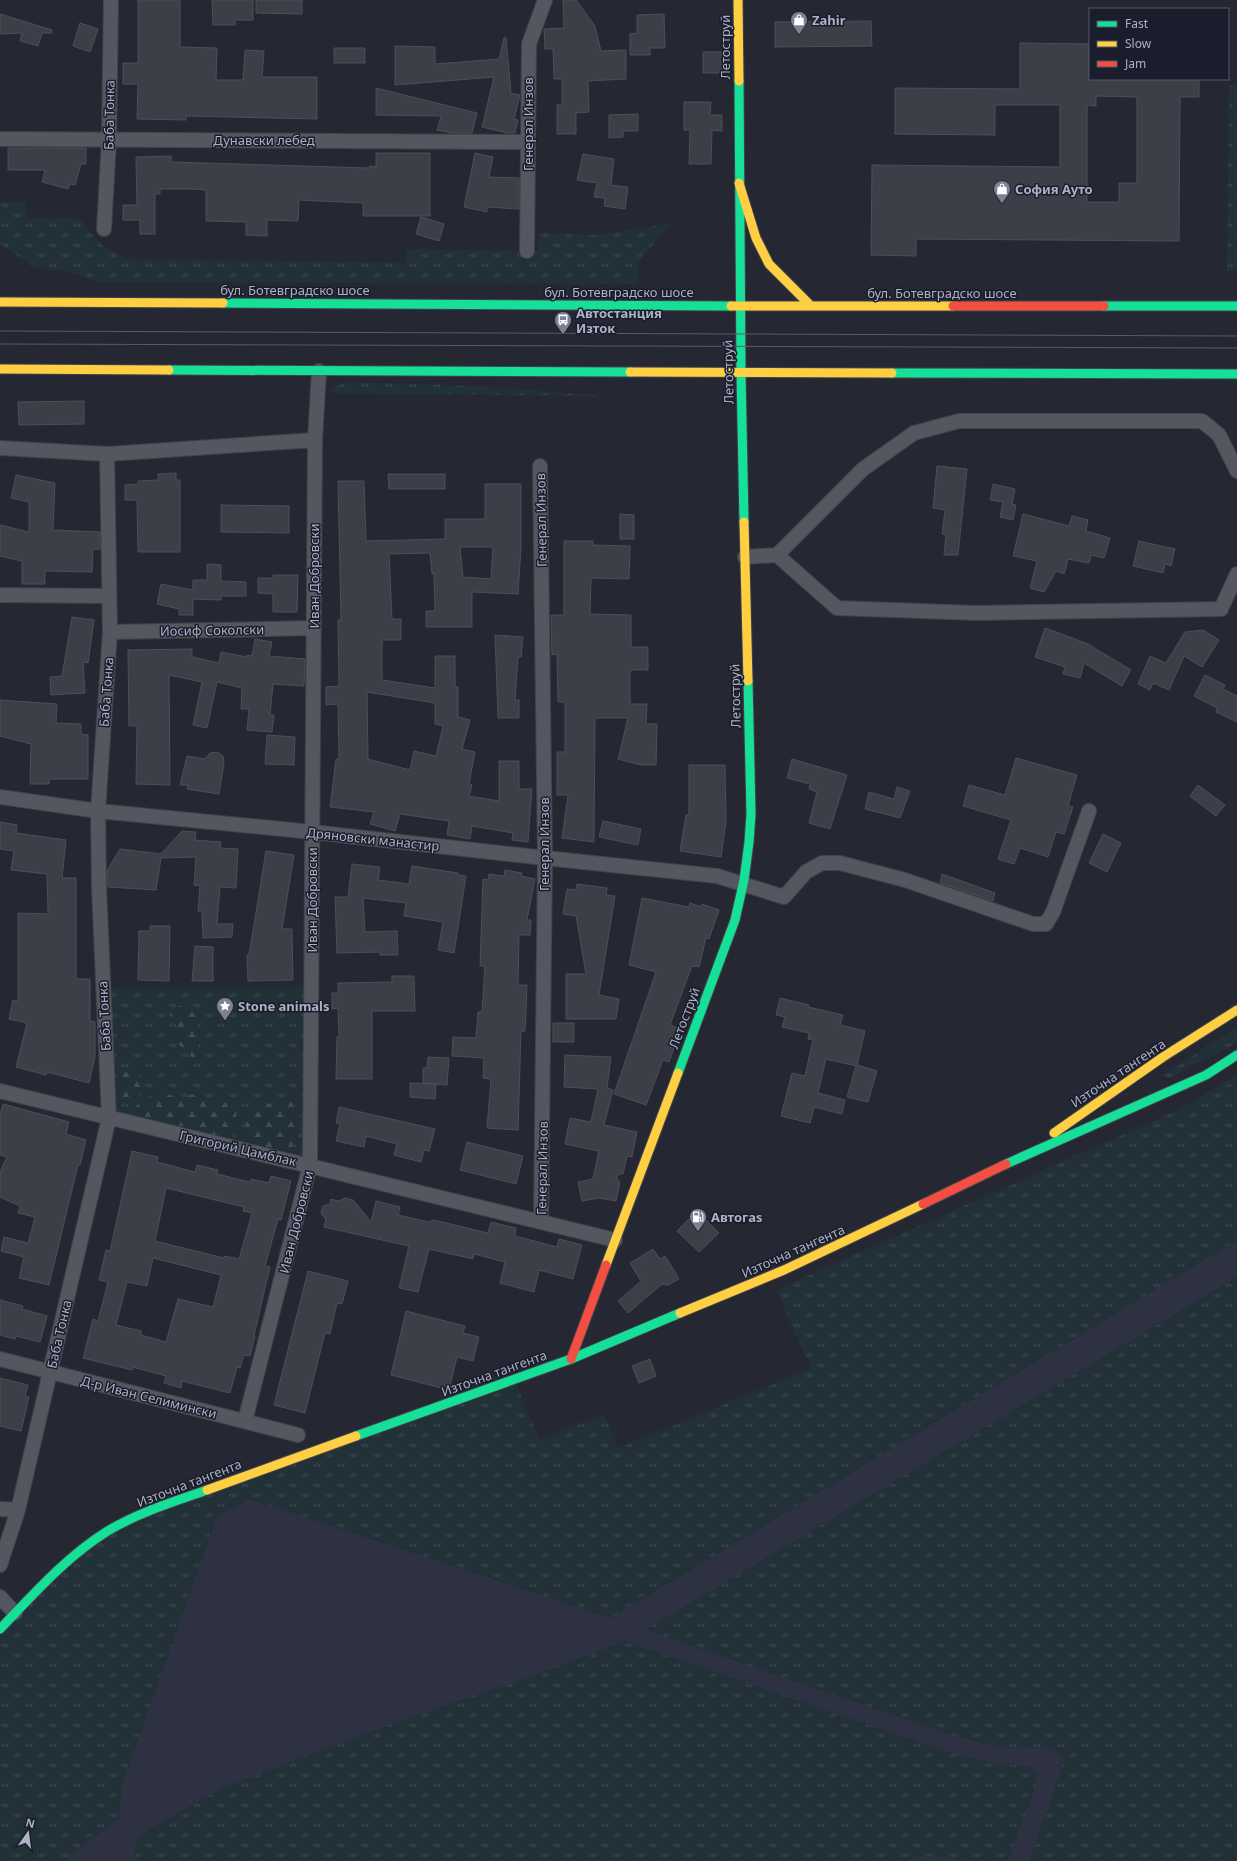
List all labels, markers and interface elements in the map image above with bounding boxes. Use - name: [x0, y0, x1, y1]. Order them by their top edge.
- legend: [1089, 8, 1229, 80]
- shop icon: Zahir: [789, 10, 809, 35]
- place label: Zahir: [812, 11, 846, 29]
- street label: Летоструй: [716, 15, 734, 79]
- text: Fast: [1125, 15, 1149, 32]
- text: Slow: [1125, 35, 1152, 52]
- text: Jam: [1124, 55, 1146, 72]
- street label: Генерал Инзов: [519, 77, 537, 171]
- street label: Баба Тонка: [99, 80, 119, 150]
- street label: Дунавски лебед: [213, 131, 315, 149]
- shop icon: София Ауто: [992, 179, 1012, 204]
- place label: София Ауто: [1015, 180, 1093, 198]
- street label: бул. Ботевградско шосе: [220, 281, 370, 299]
- street label: бул. Ботевградско шосе: [544, 283, 694, 301]
- street label: бул. Ботевградско шосе: [867, 284, 1017, 302]
- place label: Автостанция Изток: [576, 304, 662, 337]
- bus stop icon: Автостанция Изток: [553, 310, 573, 335]
- street label: Летоструй: [718, 340, 738, 404]
- street label: Генерал Инзов: [531, 473, 551, 567]
- street label: Иван Добровски: [305, 523, 323, 629]
- street label: Иосиф Соколски: [160, 620, 264, 640]
- street label: Баба Тонка: [95, 657, 117, 727]
- street label: Летоструй: [725, 664, 745, 728]
- street label: Генерал Инзов: [535, 797, 553, 891]
- street label: Дряновски манастир: [306, 823, 440, 855]
- street label: Иван Добровски: [303, 847, 321, 953]
- street label: Баба Тонка: [93, 981, 115, 1051]
- street label: Летоструй: [664, 985, 704, 1051]
- place icon: Stone animals: [215, 996, 235, 1021]
- place label: Stone animals: [238, 997, 330, 1015]
- street label: Източна тангента: [1067, 1034, 1169, 1112]
- street label: Генерал Инзов: [532, 1121, 552, 1215]
- street label: Григорий Цамблак: [178, 1126, 298, 1170]
- street label: Иван Добровски: [275, 1169, 317, 1275]
- fuel station icon: Автогаѕ: [688, 1207, 708, 1232]
- place label: Автогаѕ: [711, 1208, 763, 1226]
- street label: Източна тангента: [739, 1220, 847, 1282]
- street label: Баба Тонка: [42, 1298, 76, 1370]
- street label: Източна тангента: [439, 1346, 549, 1400]
- street label: Д-р Иван Селимински: [79, 1371, 219, 1423]
- street label: Източна тангента: [134, 1455, 244, 1511]
- north arrow: [8, 1813, 48, 1853]
- text: N: [24, 1814, 37, 1831]

